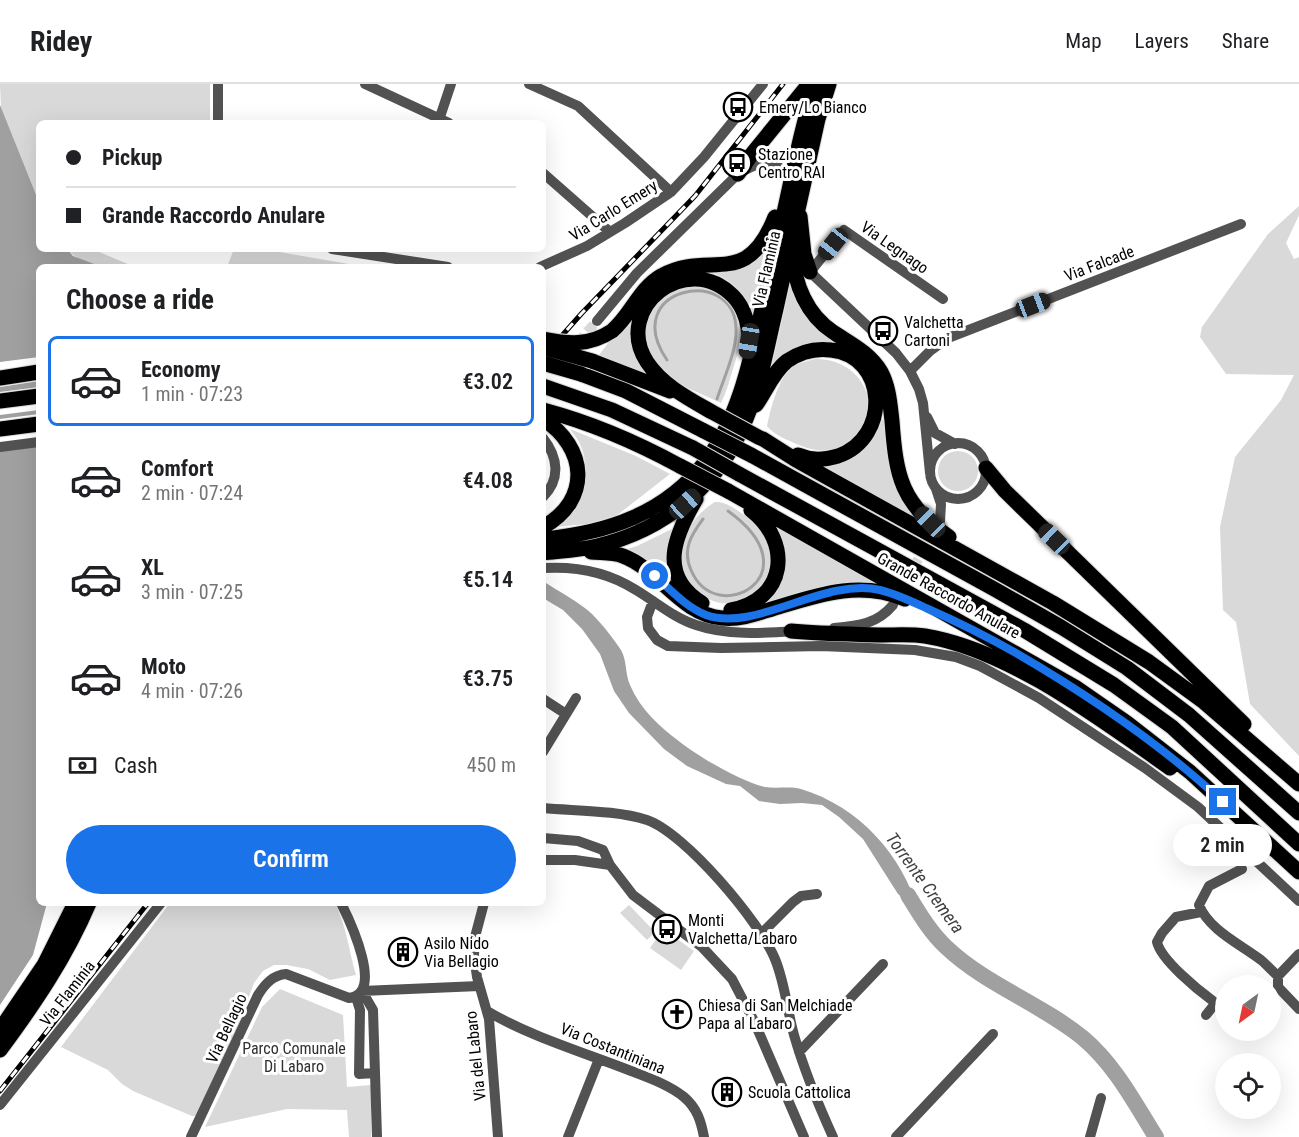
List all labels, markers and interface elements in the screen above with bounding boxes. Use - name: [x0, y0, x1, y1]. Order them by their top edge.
- text: Ridey: [30, 25, 92, 58]
- text: Map: [1065, 29, 1102, 53]
- text: Layers: [1135, 29, 1189, 53]
- text: Share: [1222, 29, 1269, 53]
- bus stop icon: Emery/Lo Bianco: [722, 91, 754, 123]
- place label: Emery/Lo Bianco: [759, 98, 867, 117]
- text: Pickup: [102, 145, 162, 170]
- place label: Stazione Centro RAI: [758, 145, 825, 182]
- bus stop icon: Stazione Centro RAI: [721, 147, 753, 179]
- street label: Via Carlo Emery: [566, 176, 661, 245]
- text: Grande Raccordo Anulare: [102, 203, 325, 228]
- street label: Via Legnago: [857, 217, 932, 278]
- car: [815, 224, 851, 264]
- street label: Via Flaminia: [748, 229, 784, 309]
- street label: Via Falcade: [1062, 241, 1137, 285]
- text: Choose a ride: [66, 284, 214, 316]
- car: [1013, 290, 1053, 320]
- place label: Valchetta Cartoni: [904, 313, 964, 350]
- bus stop icon: Valchetta Cartoni: [867, 315, 899, 347]
- car: [737, 322, 761, 360]
- icon: car: [69, 354, 123, 408]
- text: Economy: [141, 357, 221, 382]
- text: €3.02: [462, 369, 513, 394]
- text: 1 min · 07:23: [141, 382, 243, 406]
- icon: car: [69, 453, 123, 507]
- text: Comfort: [141, 456, 214, 481]
- text: €4.08: [462, 468, 513, 493]
- text: 2 min · 07:24: [141, 481, 243, 505]
- car: [666, 485, 704, 523]
- car: [911, 503, 949, 541]
- car: [1035, 520, 1073, 558]
- street label: Grande Raccordo Anulare: [874, 548, 1023, 643]
- icon: car: [69, 552, 123, 606]
- text: XL: [141, 555, 164, 580]
- route start: [641, 562, 668, 589]
- text: €5.14: [462, 567, 513, 592]
- text: 3 min · 07:25: [141, 580, 243, 604]
- icon: car: [69, 651, 123, 705]
- text: Moto: [141, 654, 186, 679]
- text: €3.75: [462, 666, 513, 691]
- text: 4 min · 07:26: [141, 679, 243, 703]
- icon: cash: [66, 749, 99, 782]
- text: Cash: [114, 753, 158, 778]
- text: 450 m: [467, 753, 516, 777]
- route end: [1209, 788, 1236, 815]
- callout: 2 min: [1174, 823, 1272, 865]
- button: Confirm: [66, 825, 516, 894]
- water label: Torrente Cremera: [882, 828, 969, 937]
- text: 2 min: [1200, 833, 1245, 857]
- place label: Monti Valchetta/Labaro: [688, 911, 797, 948]
- bus stop icon: Monti Valchetta/Labaro: [651, 913, 683, 945]
- place label: Asilo Nido Via Bellagio: [424, 934, 499, 971]
- building icon: Asilo Nido Via Bellagio: [387, 936, 419, 968]
- street label: Via Flaminia: [36, 957, 99, 1030]
- north arrow: [1215, 975, 1281, 1041]
- map controls: [1215, 975, 1281, 1119]
- street label: Via Bellagio: [202, 990, 251, 1066]
- place label: Chiesa di San Melchiade Papa al Labaro: [698, 996, 852, 1033]
- church icon: Chiesa di San Melchiade Papa al Labaro: [661, 998, 693, 1030]
- street label: Via del Labaro: [461, 1010, 490, 1102]
- street label: Via Costantiniana: [558, 1019, 668, 1078]
- park label: Parco Comunale Di Labaro: [242, 1039, 346, 1076]
- button: locate: [1215, 1053, 1281, 1119]
- building icon: Scuola Cattolica: [711, 1076, 743, 1108]
- place label: Scuola Cattolica: [748, 1083, 851, 1102]

